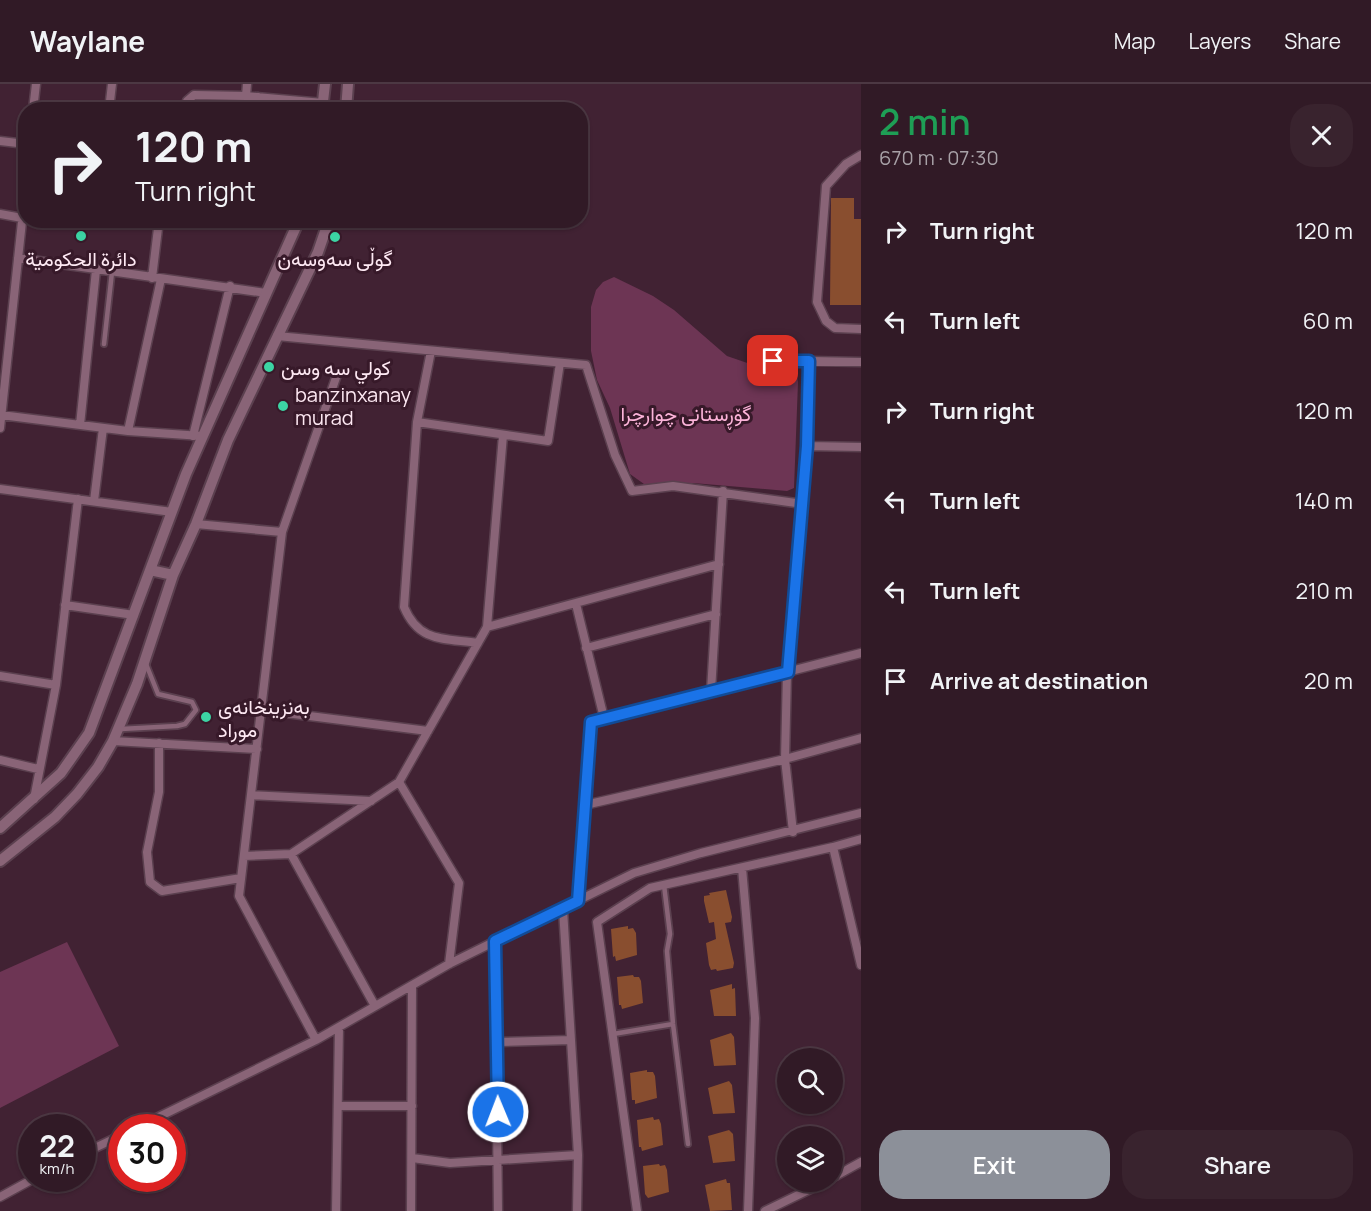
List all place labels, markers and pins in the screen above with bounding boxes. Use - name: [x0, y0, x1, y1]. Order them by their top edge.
- marker: دائرة الحكومية: [74, 229, 88, 243]
- marker: گوڵی سەوسەن: [328, 230, 342, 244]
- place label: دائرة الحكومية: [25, 245, 137, 272]
- place label: گوڵی سەوسەن: [277, 245, 393, 272]
- pin: [747, 335, 798, 386]
- place label: كولي سه وسن: [281, 354, 391, 385]
- marker: كولي سه وسن: [262, 360, 276, 374]
- place label: banzinxanay murad: [295, 381, 412, 431]
- marker: banzinxanay murad: [276, 399, 290, 413]
- place label: بەنزینخانەی موراد: [218, 693, 310, 743]
- marker: بەنزینخانەی موراد: [199, 710, 213, 724]

